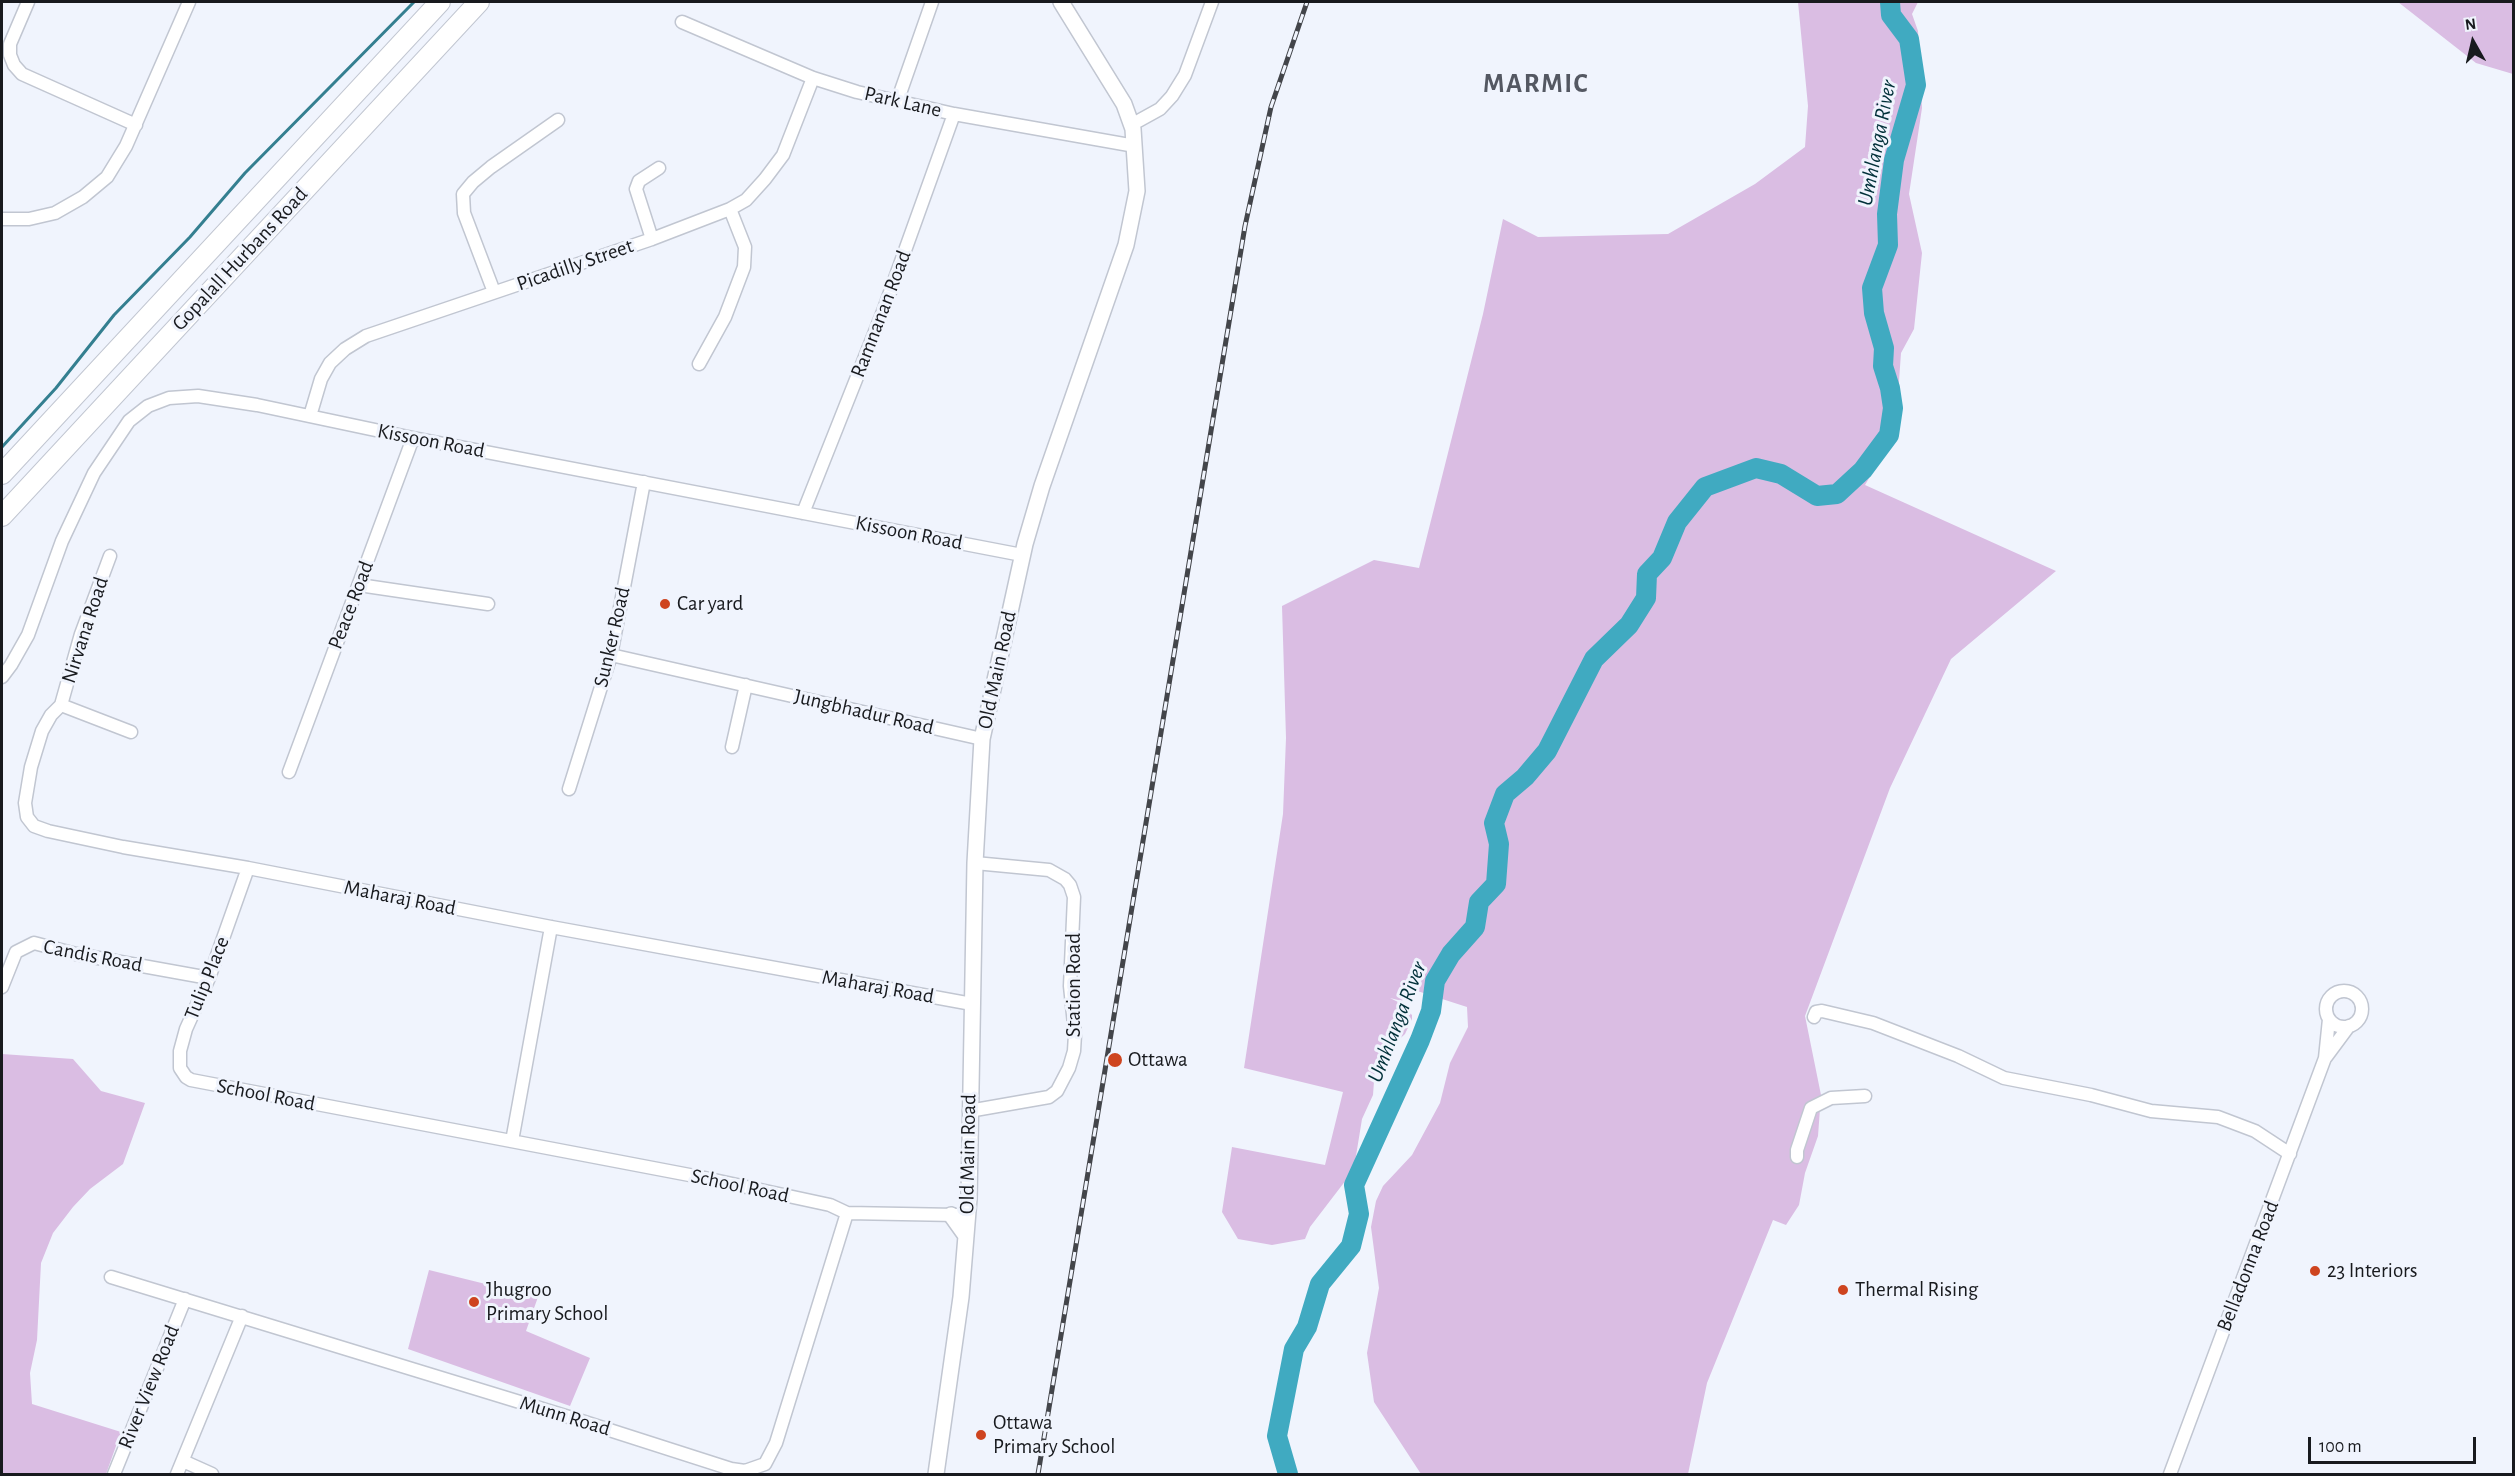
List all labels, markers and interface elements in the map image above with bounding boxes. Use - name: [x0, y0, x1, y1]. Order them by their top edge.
- north arrow: [2443, 12, 2503, 72]
- text: N: [2464, 15, 2477, 33]
- district label: MARMIC: [1483, 68, 1589, 100]
- water label: Umhlanga River: [1852, 78, 1902, 208]
- street label: Park Lane: [862, 81, 944, 123]
- street label: Gopalall Hurbans Road: [167, 182, 313, 336]
- street label: Picadilly Street: [513, 233, 637, 297]
- street label: Ramnanan Road: [845, 247, 917, 381]
- street label: Kissoon Road: [375, 418, 487, 464]
- street label: Kissoon Road: [853, 510, 965, 556]
- street label: Peace Road: [323, 557, 379, 653]
- street label: Nirvana Road: [56, 574, 114, 686]
- street label: Sunker Road: [588, 584, 636, 690]
- place label: Car yard: [677, 591, 743, 617]
- marker: Car yard: [658, 597, 672, 611]
- street label: Old Main Road: [972, 609, 1022, 731]
- street label: Jungbhadur Road: [792, 684, 936, 740]
- street label: Maharaj Road: [342, 875, 458, 921]
- street label: Tulip Place: [179, 933, 235, 1023]
- street label: Station Road: [1061, 933, 1087, 1037]
- street label: Candis Road: [41, 934, 145, 978]
- water label: Umhlanga River: [1362, 958, 1432, 1086]
- street label: Maharaj Road: [820, 965, 936, 1009]
- place label: Ottawa: [1128, 1047, 1188, 1073]
- marker: Ottawa: [1106, 1051, 1124, 1069]
- street label: School Road: [215, 1073, 317, 1117]
- street label: Old Main Road: [954, 1094, 982, 1214]
- street label: School Road: [689, 1163, 791, 1209]
- street label: Belladonna Road: [2211, 1197, 2285, 1335]
- place label: 23 Interiors: [2327, 1258, 2418, 1284]
- marker: 23 Interiors: [2308, 1264, 2322, 1278]
- place label: Jhugroo Primary School: [486, 1277, 609, 1327]
- place label: Thermal Rising: [1855, 1277, 1978, 1303]
- marker: Thermal Rising: [1836, 1283, 1850, 1297]
- marker: Jhugroo Primary School: [467, 1295, 481, 1309]
- street label: River View Road: [113, 1321, 185, 1453]
- street label: Munn Road: [517, 1390, 613, 1442]
- place label: Ottawa Primary School: [993, 1410, 1116, 1460]
- scale bar: [2311, 1425, 2479, 1463]
- marker: Ottawa Primary School: [974, 1428, 988, 1442]
- text: 100 m: [2319, 1438, 2362, 1456]

